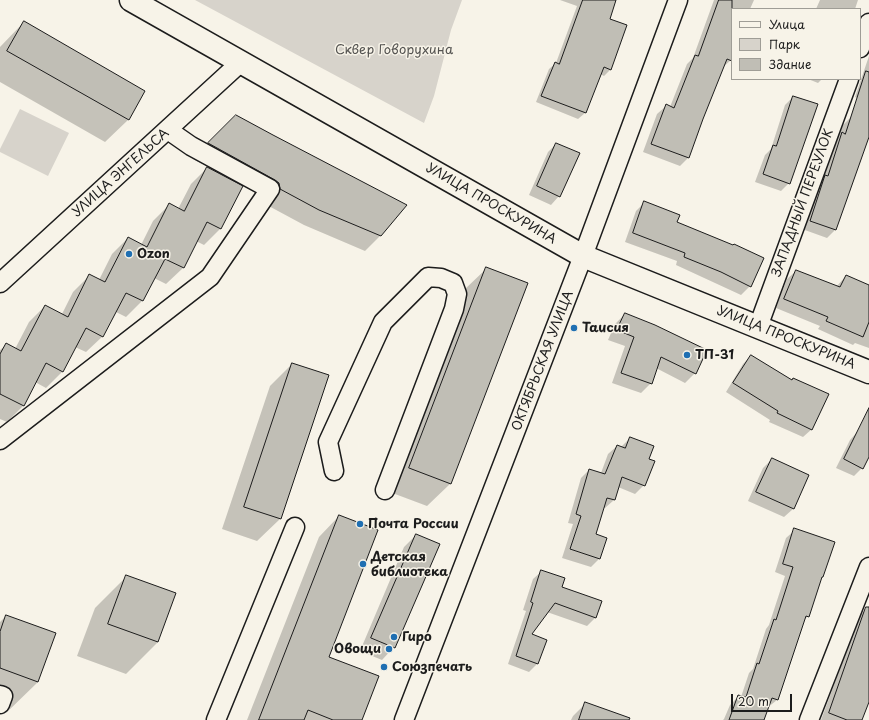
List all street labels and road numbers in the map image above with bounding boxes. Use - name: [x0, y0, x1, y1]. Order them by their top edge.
- street label: УЛИЦА ЭНГЕЛЬСА: [69, 126, 173, 220]
- street label: ЗАПАДНЫЙ ПЕРЕУЛОК: [769, 127, 837, 279]
- street label: УЛИЦА ПРОСКУРИНА: [423, 160, 559, 248]
- street label: ОКТЯБРЬСКАЯ УЛИЦА: [509, 289, 577, 433]
- street label: УЛИЦА ПРОСКУРИНА: [715, 303, 857, 373]

